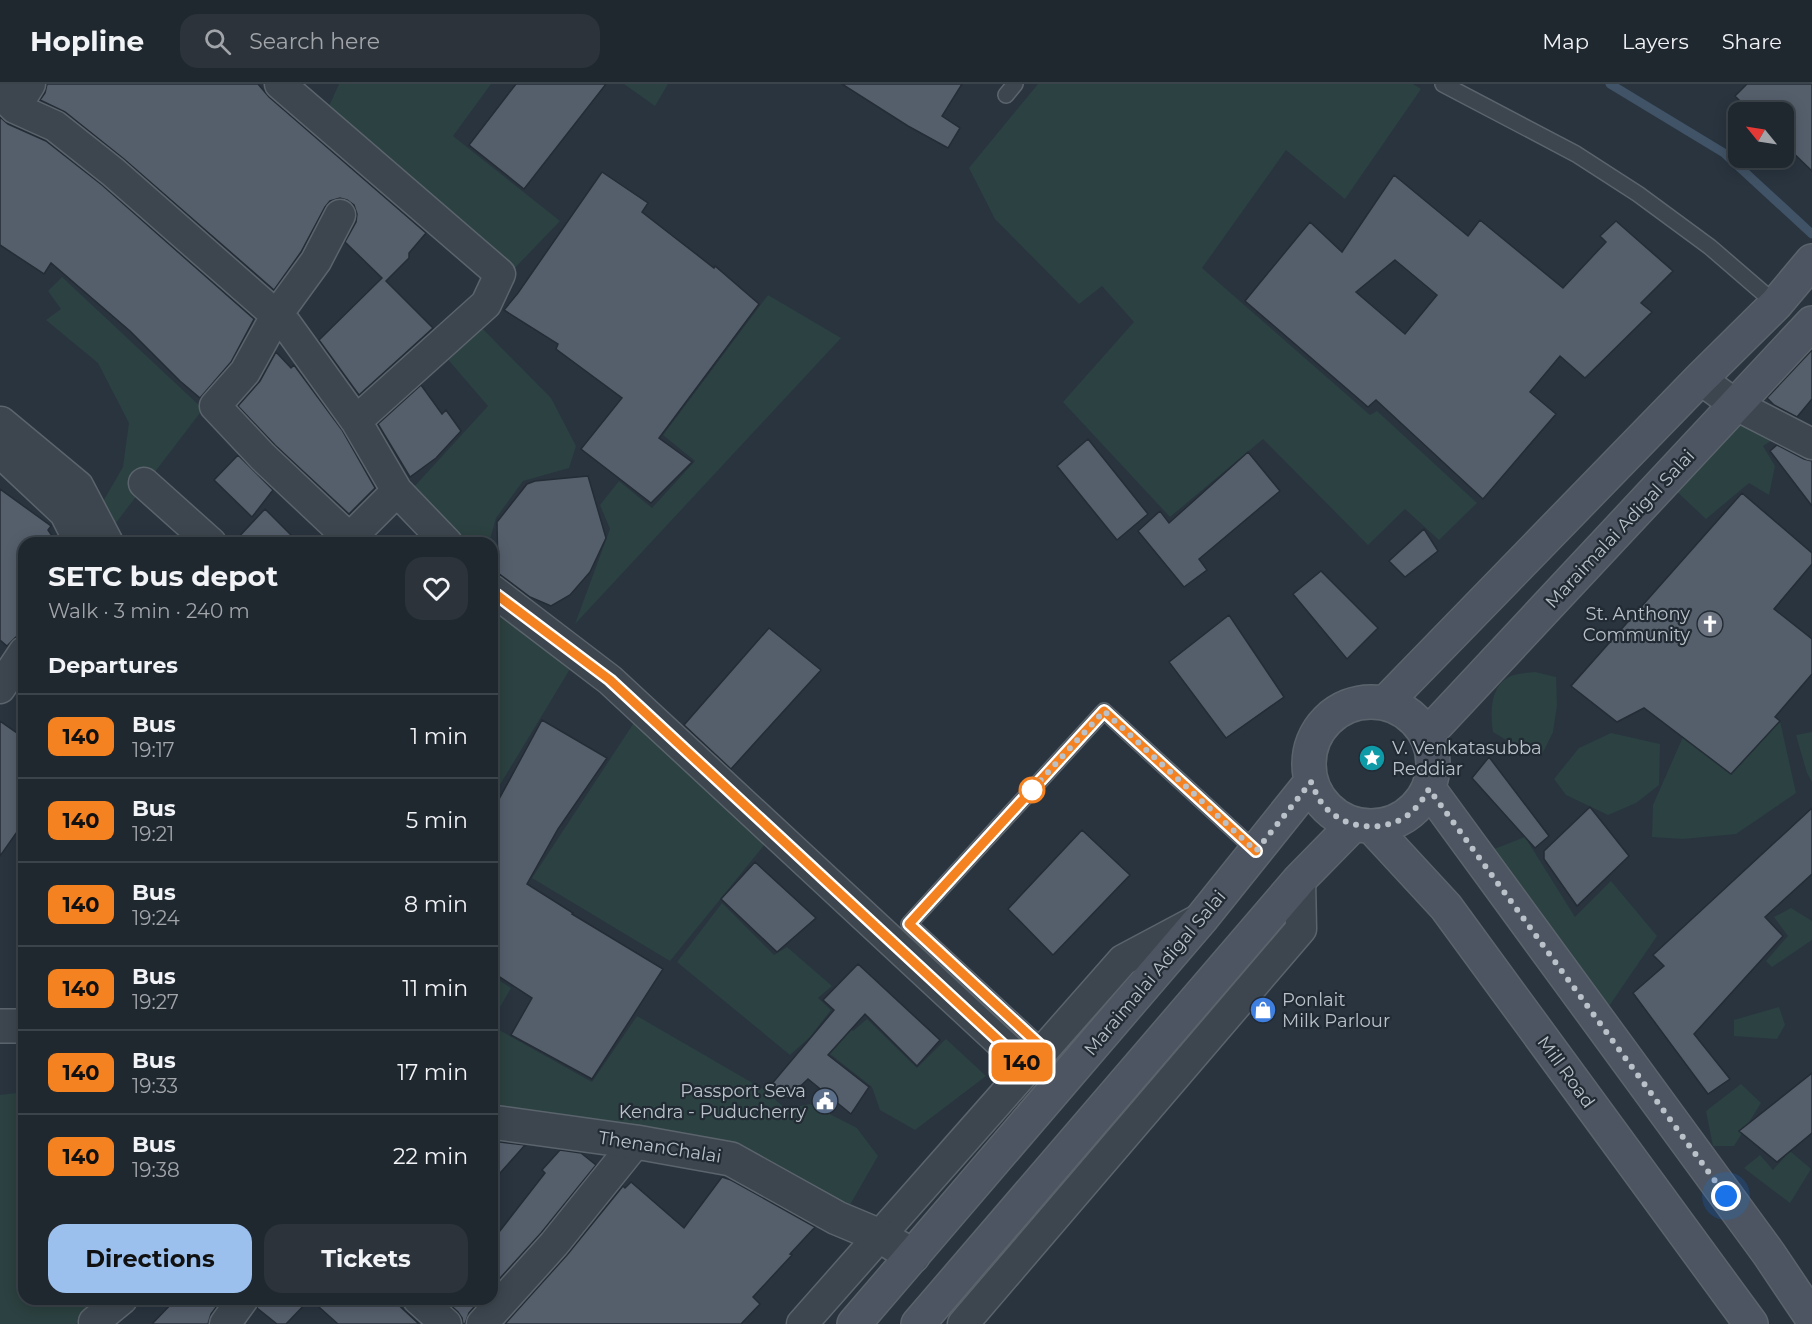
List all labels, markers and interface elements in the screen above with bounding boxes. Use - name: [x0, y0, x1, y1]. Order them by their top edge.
- search box: [180, 14, 600, 68]
- text: Hopline: [30, 24, 144, 58]
- icon: search: [201, 25, 234, 58]
- text: Search here: [249, 28, 380, 55]
- text: Map: [1542, 29, 1589, 54]
- text: Layers: [1622, 29, 1689, 54]
- text: Share: [1722, 29, 1782, 54]
- north arrow: [1728, 102, 1794, 168]
- map controls: [1728, 102, 1794, 168]
- street label: Maraimalai Adigal Salai: [1541, 445, 1699, 613]
- button: heart: [405, 557, 468, 620]
- text: SETC bus depot: [48, 559, 278, 593]
- text: Walk · 3 min · 240 m: [48, 599, 250, 623]
- place label: St. Anthony Community: [1583, 603, 1690, 646]
- church icon: St. Anthony Community: [1695, 609, 1725, 639]
- text: Departures: [48, 652, 178, 679]
- text: Bus: [132, 711, 176, 738]
- text: 1 min: [410, 723, 468, 750]
- text: 140: [63, 724, 99, 749]
- place label: V. Venkatasubba Reddiar: [1392, 737, 1542, 780]
- text: 19:17: [132, 738, 175, 762]
- place icon: V. Venkatasubba Reddiar: [1357, 743, 1387, 773]
- unlabelled marker: [1019, 777, 1045, 803]
- text: Bus: [132, 795, 176, 822]
- text: 5 min: [406, 807, 468, 834]
- text: 140: [63, 808, 99, 833]
- text: 19:21: [132, 822, 174, 846]
- text: Bus: [132, 879, 176, 906]
- street label: Maraimalai Adigal Salai: [1079, 886, 1231, 1060]
- text: 8 min: [404, 891, 468, 918]
- text: 140: [63, 892, 99, 917]
- text: 19:24: [132, 906, 180, 930]
- text: Bus: [132, 963, 176, 990]
- text: 11 min: [402, 975, 468, 1002]
- text: 140: [63, 976, 99, 1001]
- place label: Ponlait Milk Parlour: [1282, 989, 1390, 1032]
- text: 19:27: [132, 990, 179, 1014]
- shop icon: Ponlait Milk Parlour: [1248, 995, 1278, 1025]
- street label: Mill Road: [1533, 1032, 1599, 1112]
- line badge: 140: [988, 1042, 1056, 1082]
- text: Bus: [132, 1047, 176, 1074]
- text: 140: [1004, 1050, 1040, 1075]
- text: 17 min: [397, 1059, 468, 1086]
- text: 140: [63, 1060, 99, 1085]
- text: 19:33: [132, 1074, 178, 1098]
- place label: Passport Seva Kendra - Puducherry: [619, 1080, 806, 1123]
- public building icon: Passport Seva Kendra - Puducherry: [810, 1086, 840, 1116]
- street label: ThenanChalai: [597, 1126, 723, 1168]
- text: Bus: [132, 1131, 176, 1158]
- text: 22 min: [393, 1143, 468, 1170]
- text: 140: [63, 1144, 99, 1169]
- text: 19:38: [132, 1158, 180, 1182]
- your location: [1711, 1181, 1741, 1211]
- button: Directions: [48, 1224, 252, 1293]
- button: Tickets: [264, 1224, 468, 1293]

